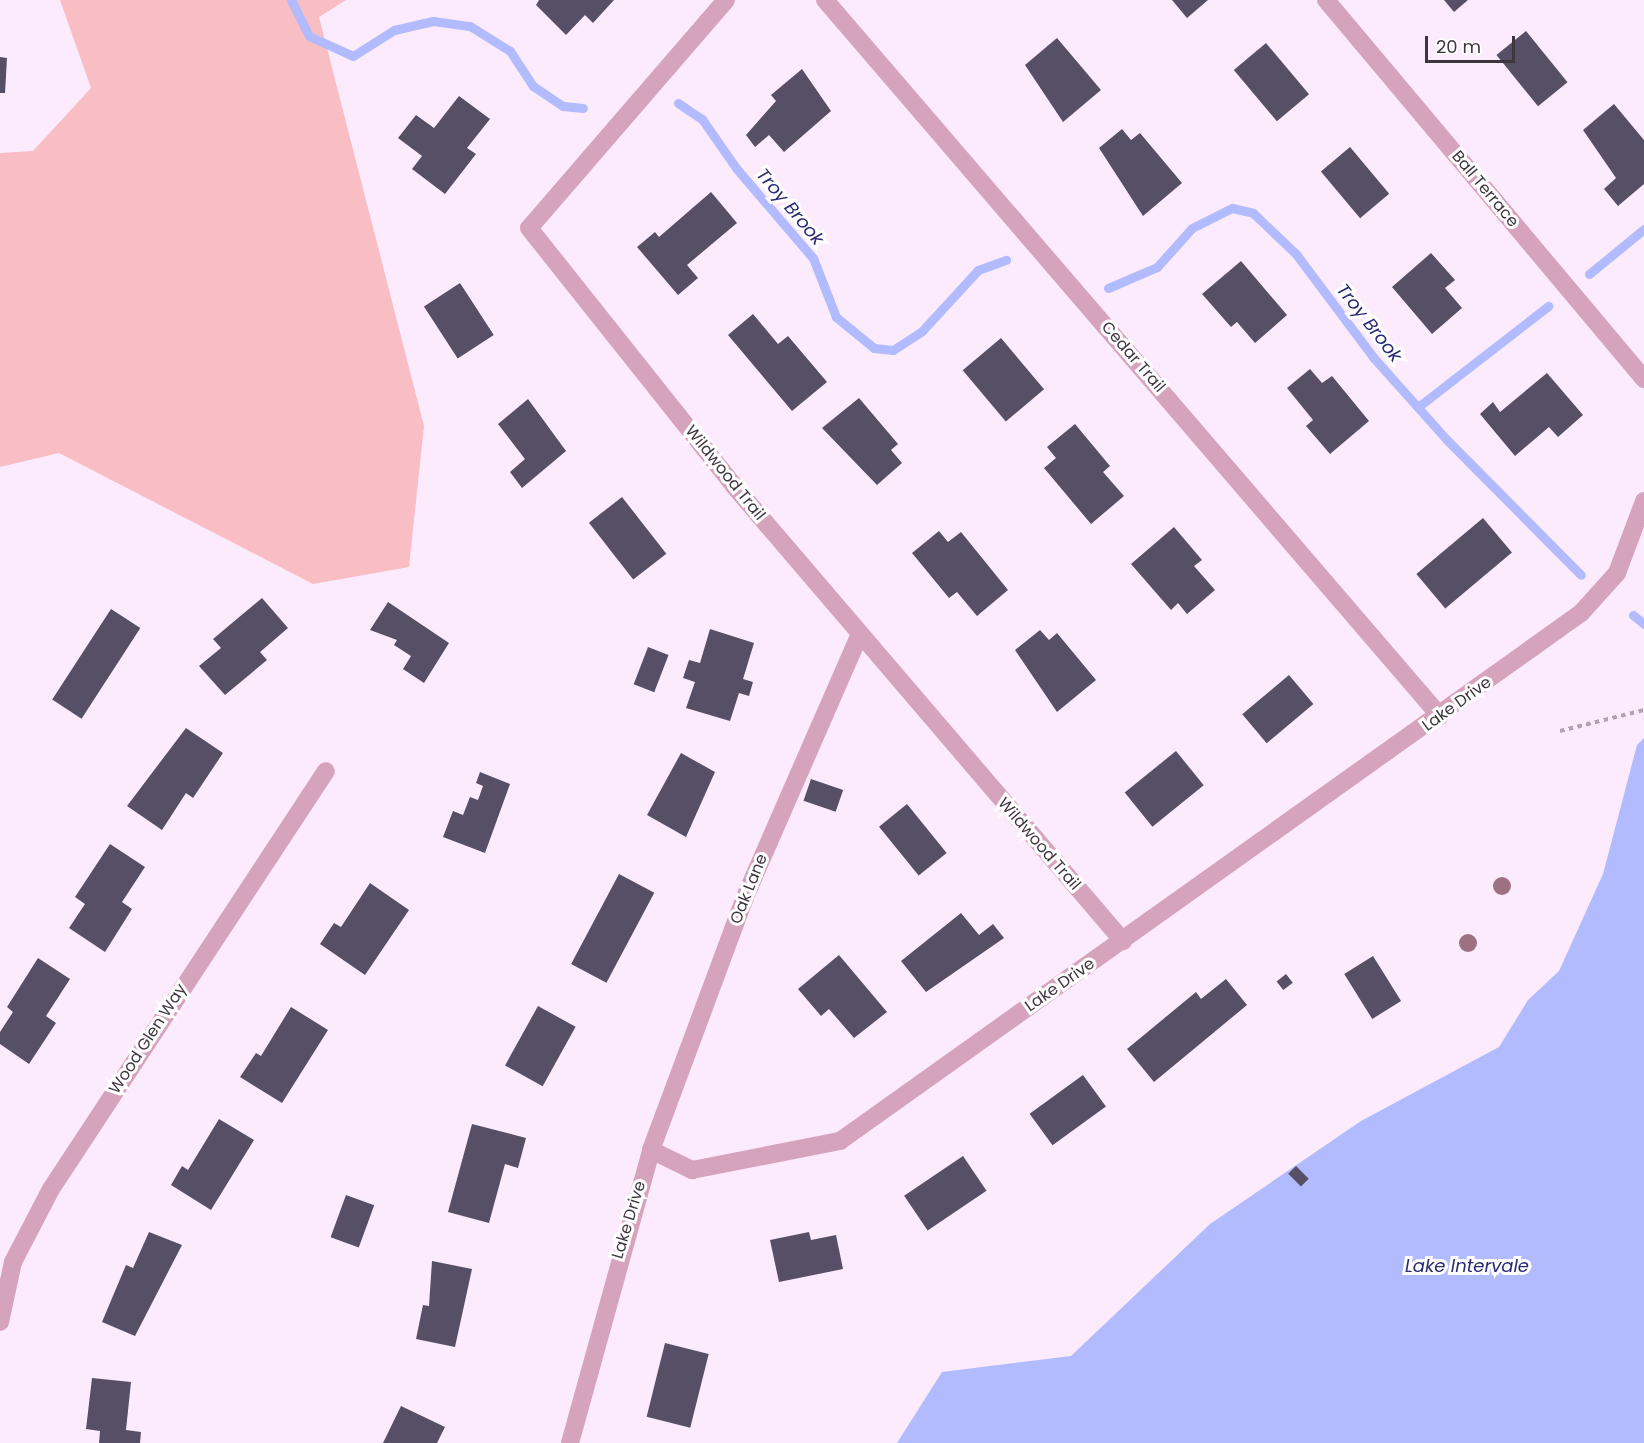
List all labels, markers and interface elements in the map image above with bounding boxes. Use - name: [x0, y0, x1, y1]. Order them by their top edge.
- scale bar: [1428, 24, 1518, 62]
- text: 20 m: [1436, 34, 1481, 59]
- street label: Ball Terrace: [1448, 147, 1522, 231]
- water label: Troy Brook: [752, 164, 828, 250]
- water label: Troy Brook: [1332, 280, 1406, 366]
- street label: Cedar Trail: [1097, 318, 1169, 396]
- street label: Wildwood Trail: [681, 422, 769, 524]
- street label: Lake Drive: [1419, 673, 1495, 735]
- street label: Wildwood Trail: [994, 794, 1084, 894]
- street label: Oak Lane: [726, 851, 772, 927]
- street label: Lake Drive: [1022, 954, 1098, 1016]
- street label: Wood Glen Way: [105, 980, 191, 1098]
- street label: Lake Drive: [608, 1179, 650, 1261]
- water label: Lake Intervale: [1405, 1255, 1529, 1277]

